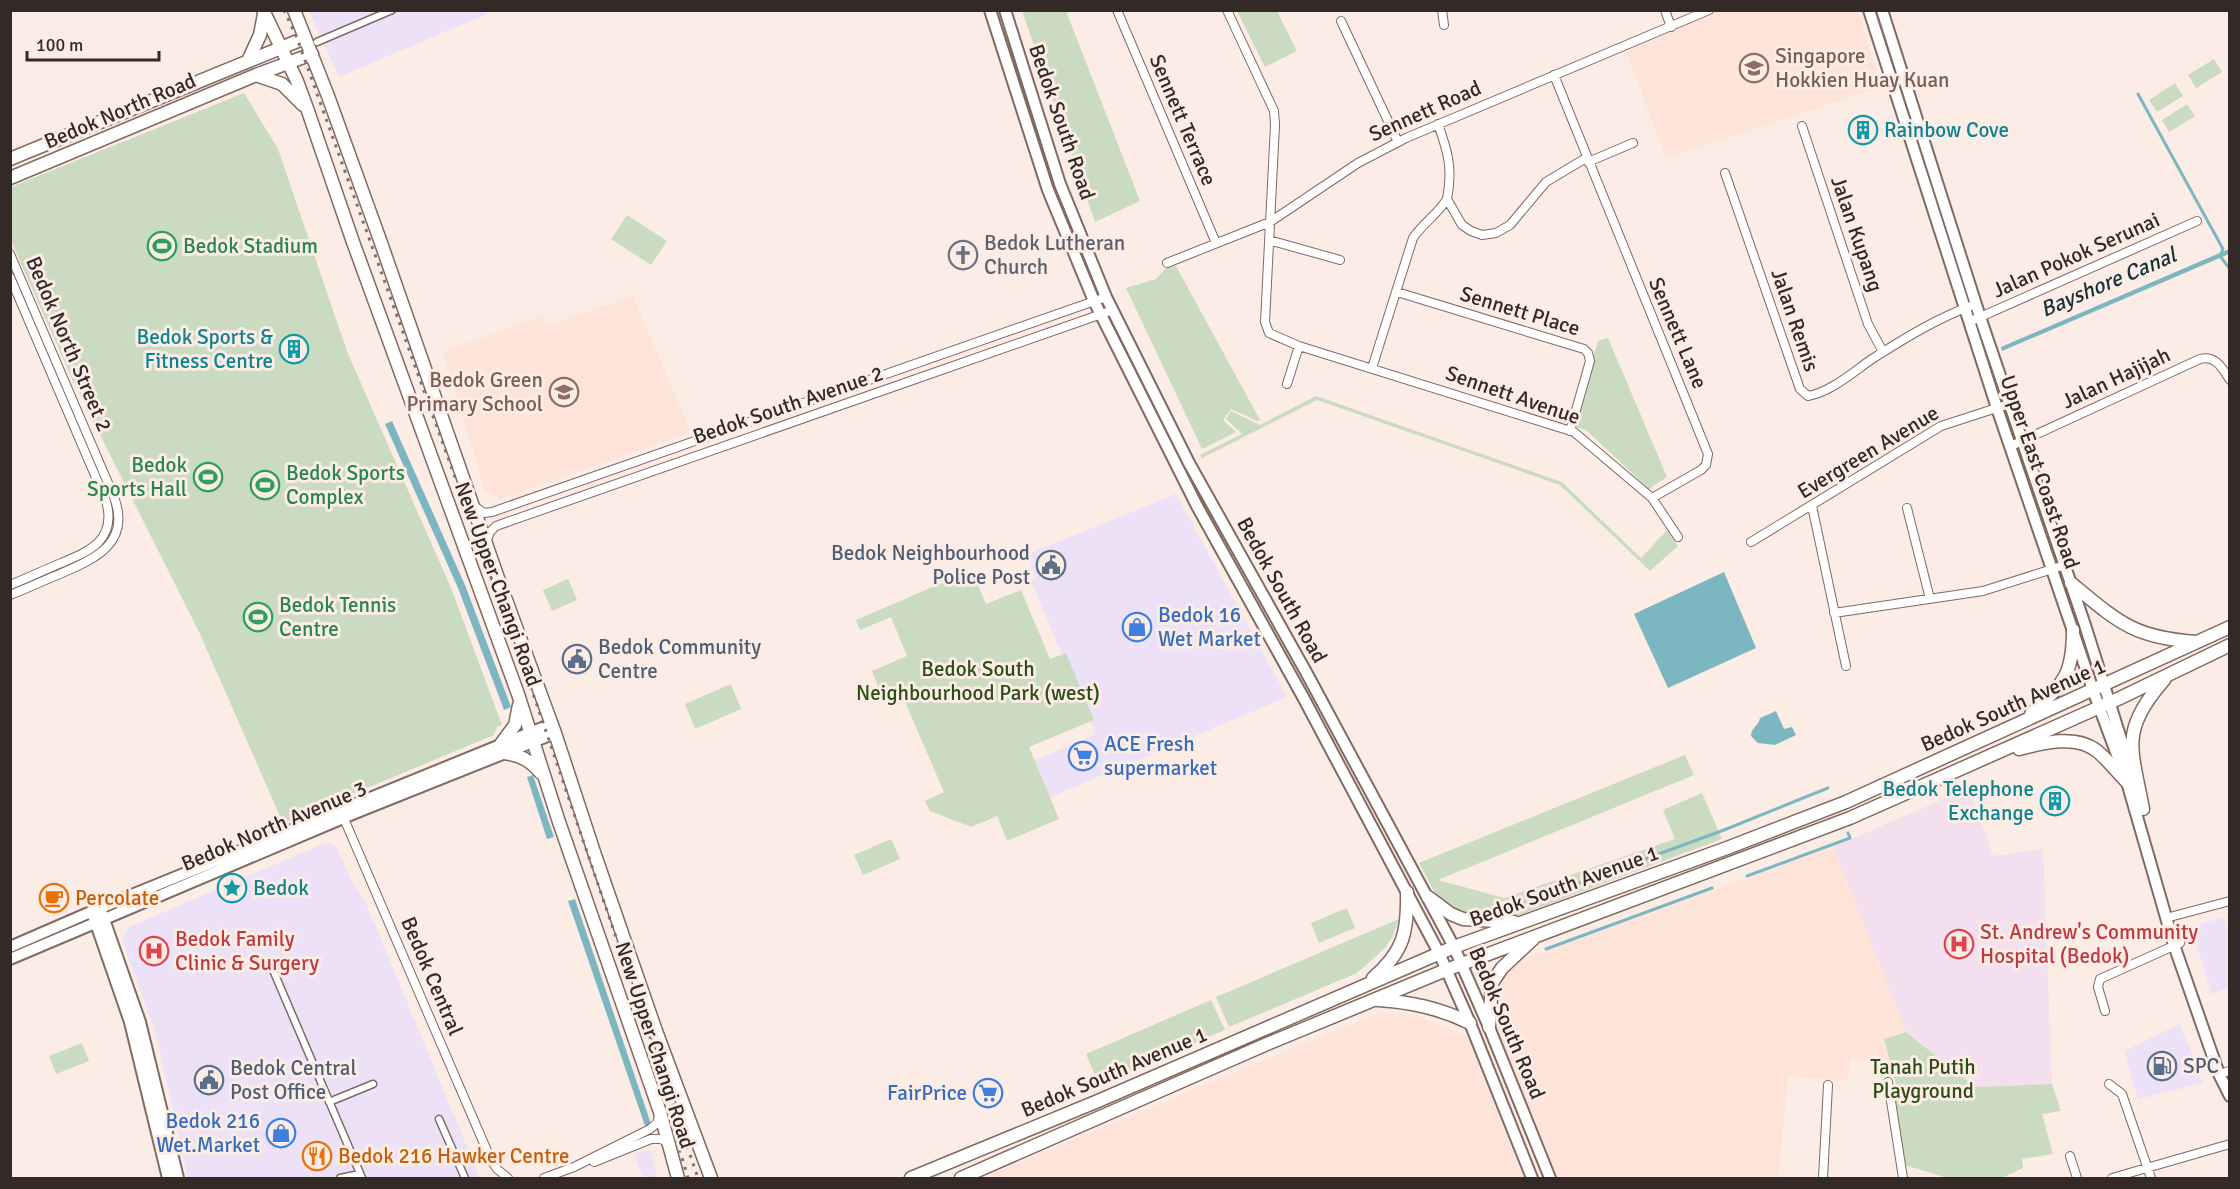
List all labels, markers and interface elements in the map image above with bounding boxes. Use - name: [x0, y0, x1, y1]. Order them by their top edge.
- scale bar: [27, 24, 159, 62]
- text: 100 m: [36, 34, 83, 56]
- street label: Bedok South Road: [1023, 41, 1101, 203]
- place label: Singapore Hokkien Huay Kuan: [1775, 43, 1949, 93]
- street label: Sennett Terrace: [1144, 50, 1222, 190]
- school or university icon: Singapore Hokkien Huay Kuan: [1738, 52, 1770, 84]
- street label: Bedok North Road: [40, 67, 200, 155]
- street label: Sennett Road: [1365, 75, 1485, 147]
- building icon: Rainbow Cove: [1847, 114, 1879, 146]
- place label: Rainbow Cove: [1884, 117, 2009, 143]
- street label: Jalan Kupang: [1825, 173, 1889, 295]
- street label: Jalan Pokok Serunai: [1988, 206, 2164, 304]
- sports icon: Bedok Stadium: [146, 230, 178, 262]
- place label: Bedok Lutheran Church: [984, 230, 1125, 280]
- place label: Bedok Stadium: [183, 233, 318, 259]
- church icon: Bedok Lutheran Church: [947, 239, 979, 271]
- water label: Bayshore Canal: [2036, 241, 2181, 323]
- street label: Bedok North Street 2: [20, 252, 118, 436]
- street label: Jalan Remis: [1765, 265, 1825, 375]
- street label: Sennett Lane: [1643, 273, 1713, 393]
- street label: Sennett Place: [1457, 280, 1583, 342]
- place label: Bedok Sports & Fitness Centre: [136, 324, 273, 374]
- building icon: Bedok Sports & Fitness Centre: [278, 333, 310, 365]
- street label: Jalan Hajijah: [2058, 342, 2174, 414]
- street label: Bedok South Avenue 2: [689, 360, 887, 450]
- street label: Sennett Avenue: [1442, 360, 1584, 430]
- place label: Bedok Green Primary School: [407, 367, 543, 417]
- street label: Upper East Coast Road: [1995, 372, 2085, 572]
- school or university icon: Bedok Green Primary School: [548, 376, 580, 408]
- street label: Evergreen Avenue: [1793, 400, 1943, 504]
- place label: Bedok Sports Hall: [87, 452, 187, 502]
- place label: Bedok Sports Complex: [286, 460, 405, 510]
- sports icon: Bedok Sports Hall: [192, 461, 224, 493]
- sports icon: Bedok Sports Complex: [249, 469, 281, 501]
- street label: New Upper Changi Road: [449, 478, 547, 690]
- street label: Bedok South Road: [1231, 512, 1333, 668]
- place label: Bedok Neighbourhood Police Post: [831, 540, 1030, 590]
- public building icon: Bedok Neighbourhood Police Post: [1035, 549, 1067, 581]
- place label: Bedok Tennis Centre: [279, 592, 396, 642]
- sports icon: Bedok Tennis Centre: [242, 601, 274, 633]
- place label: Bedok 16 Wet Market: [1158, 602, 1261, 652]
- shop icon: Bedok 16 Wet Market: [1121, 611, 1153, 643]
- place label: Bedok Community Centre: [598, 634, 761, 684]
- public building icon: Bedok Community Centre: [561, 643, 593, 675]
- street label: Bedok South Avenue 1: [1917, 653, 2109, 757]
- park label: Bedok South Neighbourhood Park (west): [856, 656, 1100, 706]
- place label: ACE Fresh supermarket: [1104, 731, 1217, 781]
- supermarket icon: ACE Fresh supermarket: [1067, 740, 1099, 772]
- street label: Bedok North Avenue 3: [177, 775, 371, 877]
- place label: Bedok Telephone Exchange: [1883, 776, 2034, 826]
- building icon: Bedok Telephone Exchange: [2039, 785, 2071, 817]
- street label: Bedok South Avenue 1: [1466, 840, 1662, 932]
- place icon: Bedok: [216, 872, 248, 904]
- place label: Bedok: [253, 875, 309, 901]
- cafe icon: Percolate: [38, 882, 70, 914]
- place label: Percolate: [75, 885, 159, 911]
- street label: Bedok Central: [395, 913, 469, 1039]
- place label: St. Andrew's Community Hospital (Bedok): [1980, 919, 2198, 969]
- place label: Bedok Family Clinic & Surgery: [175, 926, 319, 976]
- hospital icon: St. Andrew's Community Hospital (Bedok): [1943, 928, 1975, 960]
- hospital icon: Bedok Family Clinic & Surgery: [138, 935, 170, 967]
- street label: New Upper Changi Road: [609, 938, 701, 1152]
- street label: Bedok South Road: [1463, 943, 1551, 1103]
- street label: Bedok South Avenue 1: [1017, 1021, 1211, 1123]
- fuel station icon: SPC: [2146, 1050, 2178, 1082]
- place label: SPC: [2183, 1053, 2219, 1079]
- park label: Tanah Putih Playground: [1870, 1054, 1976, 1104]
- place label: Bedok Central Post Office: [230, 1055, 357, 1105]
- public building icon: Bedok Central Post Office: [193, 1064, 225, 1096]
- supermarket icon: FairPrice: [972, 1077, 1004, 1109]
- place label: FairPrice: [887, 1080, 967, 1106]
- place label: Bedok 216 Wet.Market: [156, 1108, 260, 1158]
- shop icon: Bedok 216 Wet.Market: [265, 1117, 297, 1149]
- restaurant icon: Bedok 216 Hawker Centre: [301, 1140, 333, 1172]
- place label: Bedok 216 Hawker Centre: [338, 1143, 569, 1169]

